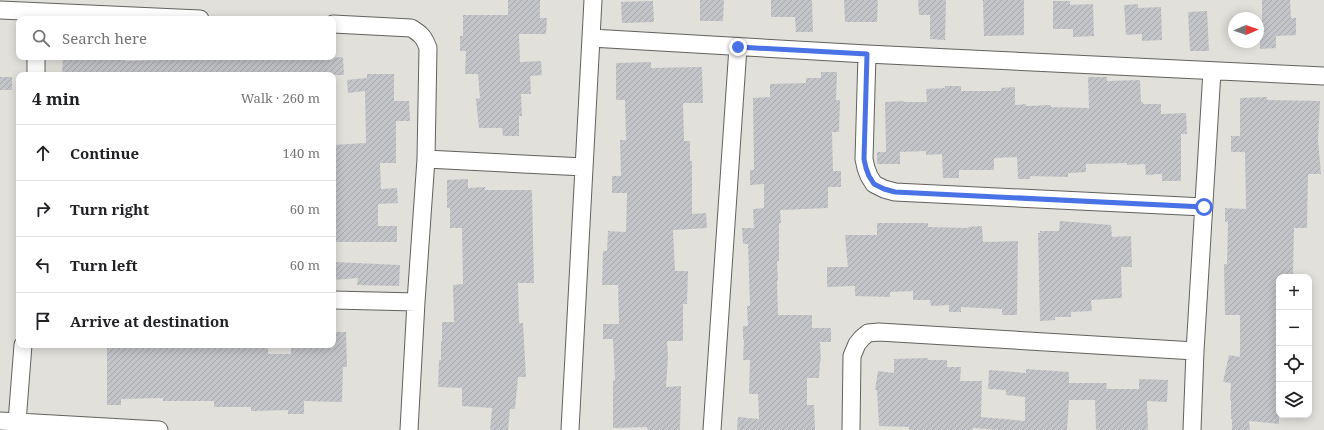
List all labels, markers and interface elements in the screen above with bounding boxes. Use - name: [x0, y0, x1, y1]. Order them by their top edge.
- north arrow: [1228, 12, 1264, 48]
- search box: [16, 16, 336, 60]
- icon: search: [30, 27, 52, 49]
- text: Search here: [62, 28, 147, 48]
- route end: [729, 38, 747, 56]
- text: 4 min: [32, 87, 80, 110]
- text: Walk · 260 m: [241, 89, 320, 107]
- icon: ahead: [32, 142, 54, 164]
- text: Continue: [70, 143, 139, 163]
- text: 140 m: [283, 144, 320, 162]
- icon: right: [32, 198, 54, 220]
- route start: [1195, 198, 1213, 216]
- text: Turn right: [70, 199, 149, 219]
- text: 60 m: [290, 200, 320, 218]
- icon: left: [32, 254, 54, 276]
- text: Turn left: [70, 255, 138, 275]
- text: 60 m: [290, 256, 320, 274]
- map controls: [1276, 274, 1312, 418]
- button: +: [1276, 274, 1312, 310]
- icon: arrive: [32, 310, 54, 332]
- button: −: [1276, 310, 1312, 346]
- text: Arrive at destination: [70, 311, 229, 331]
- button: locate: [1276, 346, 1312, 382]
- button: layers: [1276, 382, 1312, 418]

